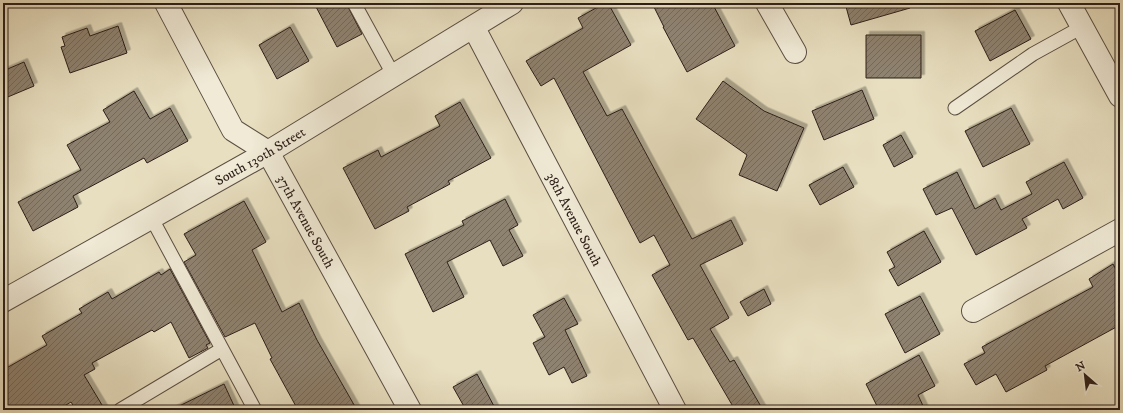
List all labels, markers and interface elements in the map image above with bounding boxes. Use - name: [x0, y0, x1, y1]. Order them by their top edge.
- street label: South 130th Street: [212, 123, 309, 190]
- street label: 38th Avenue South: [542, 170, 606, 270]
- street label: 37th Avenue South: [272, 172, 338, 272]
- north arrow: [1065, 355, 1105, 395]
- text: N: [1074, 359, 1088, 375]

